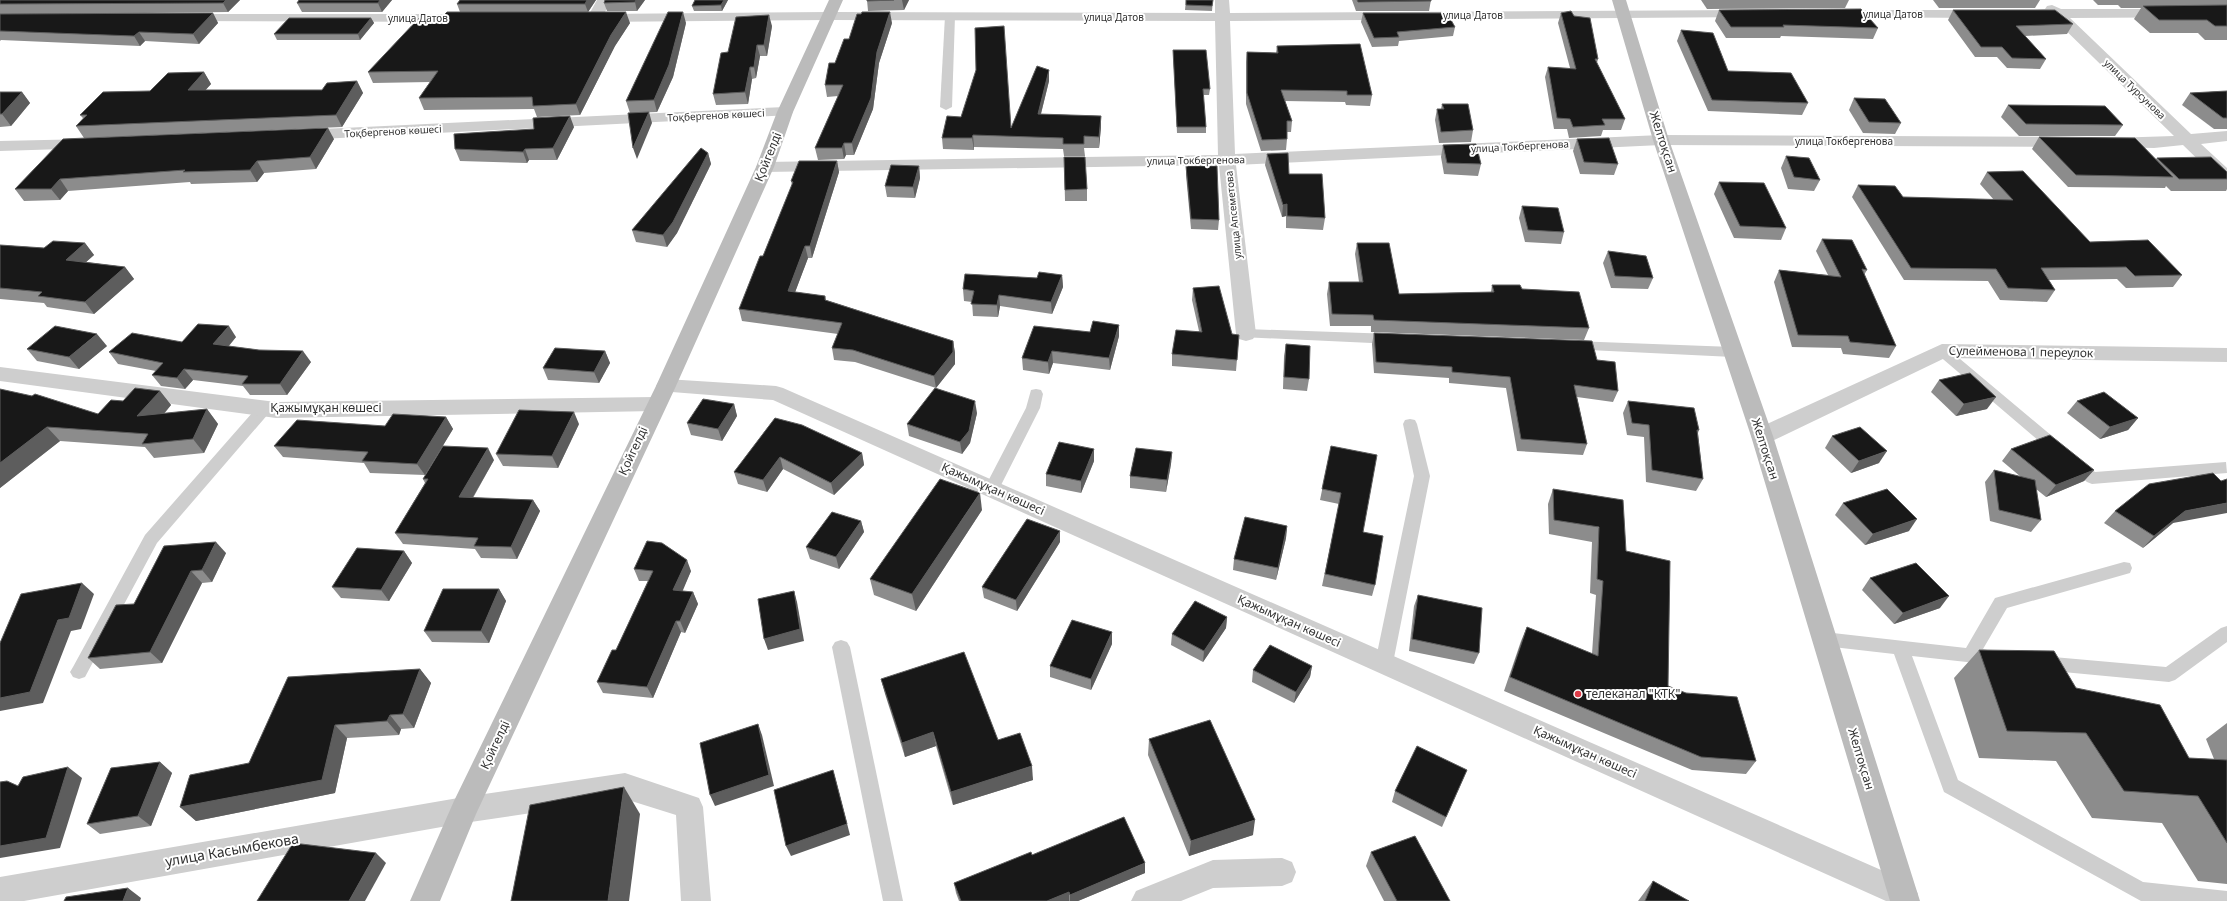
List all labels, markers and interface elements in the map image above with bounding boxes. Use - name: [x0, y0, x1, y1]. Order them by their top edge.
- street label: улица Датов: [1863, 7, 1923, 21]
- street label: улица Датов: [1443, 8, 1503, 22]
- street label: улица Датов: [1084, 10, 1144, 24]
- street label: улица Датов: [388, 11, 448, 25]
- street label: улица Турсунова: [2101, 56, 2169, 122]
- street label: Тоқбергенов көшесі: [667, 105, 765, 125]
- street label: Желтоқсан: [1646, 109, 1681, 175]
- street label: Тоқбергенов көшесі: [344, 121, 442, 141]
- street label: Қойгелді: [750, 130, 785, 184]
- street label: улица Токбергенова: [1795, 134, 1893, 148]
- street label: улица Токбергенова: [1471, 136, 1569, 156]
- street label: улица Токбергенова: [1147, 152, 1245, 168]
- street label: улица Апсеметова: [1221, 170, 1245, 260]
- street label: Сулейменова 1 переулок: [1949, 342, 2094, 361]
- street label: Қажымұқан көшесі: [270, 399, 382, 416]
- street label: Желтоқсан: [1748, 416, 1783, 482]
- street label: Қойгелді: [614, 424, 651, 478]
- street label: Қажымұқан көшесі: [939, 458, 1048, 519]
- street label: Қажымұқан көшесі: [1235, 590, 1344, 651]
- place label: телеканал "КТК": [1586, 685, 1681, 702]
- marker: телеканал "КТК": [1573, 689, 1583, 699]
- street label: Қойгелді: [476, 718, 513, 772]
- street label: Қажымұқан көшесі: [1531, 721, 1640, 782]
- street label: Желтоқсан: [1844, 726, 1879, 792]
- street label: улица Касымбекова: [164, 828, 300, 871]

